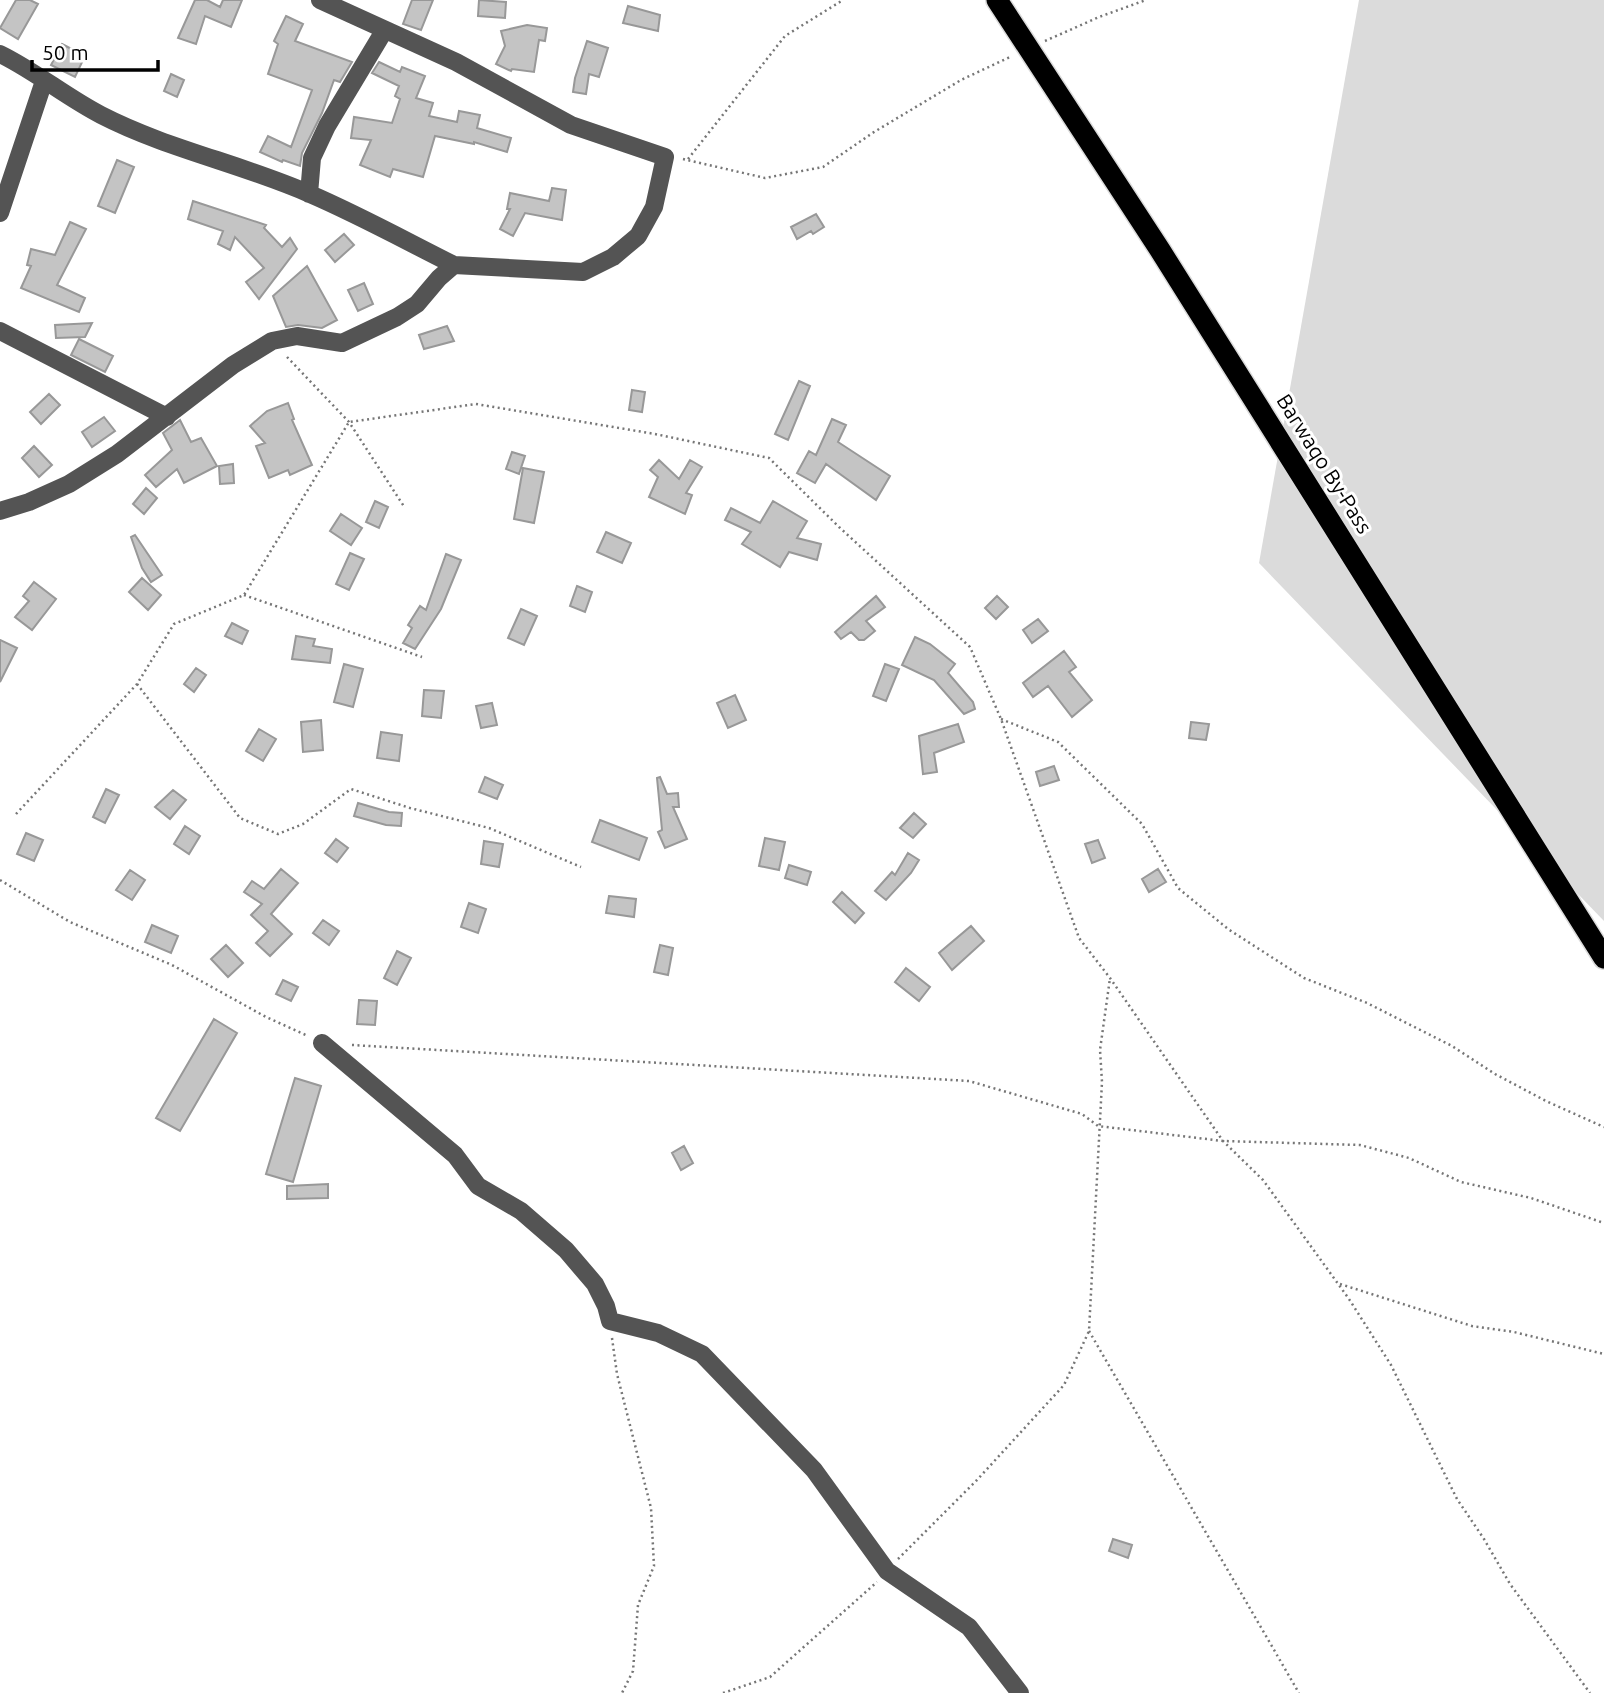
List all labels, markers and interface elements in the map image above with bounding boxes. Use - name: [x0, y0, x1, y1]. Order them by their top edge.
- scale bar: [32, 28, 158, 72]
- text: 50 m: [42, 40, 89, 64]
- street label: Barwaqo By-Pass: [1272, 389, 1377, 538]

